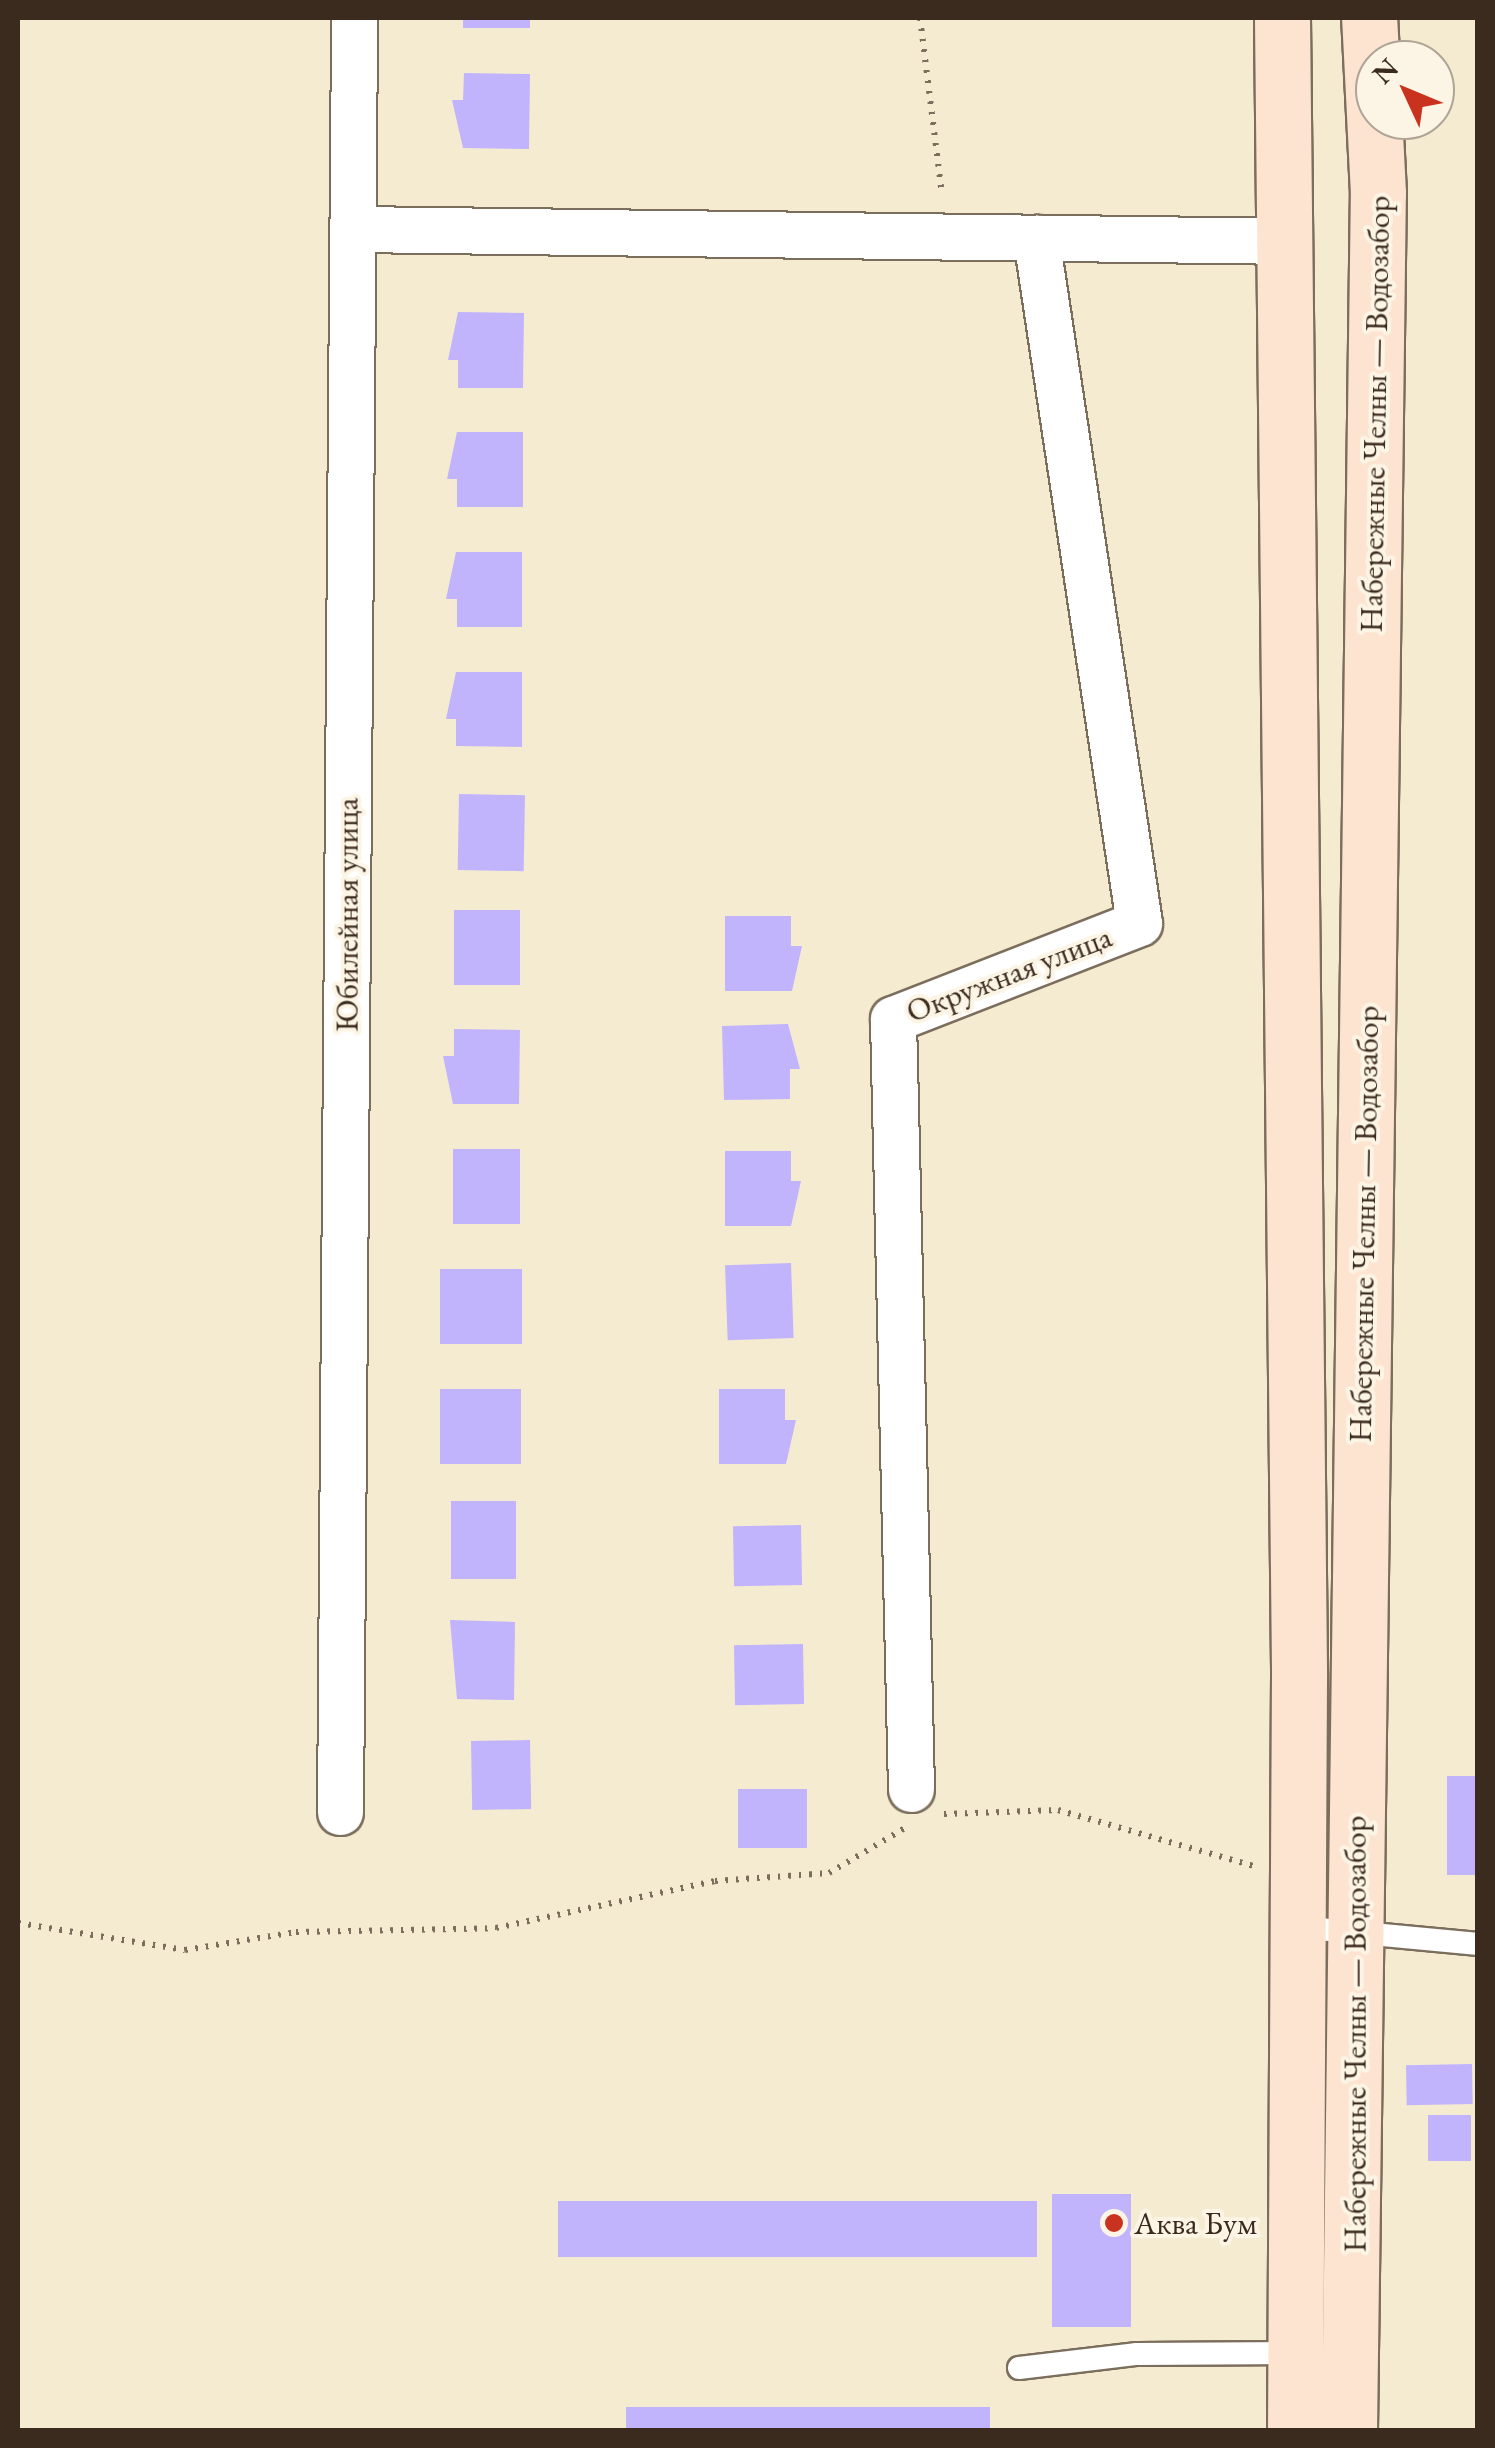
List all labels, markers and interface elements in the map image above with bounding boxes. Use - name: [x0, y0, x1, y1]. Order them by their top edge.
- north arrow: [1355, 40, 1455, 140]
- text: N: [1364, 50, 1406, 91]
- street label: Набережные Челны — Водозабор: [1352, 195, 1398, 633]
- street label: Юбилейная улица: [328, 798, 366, 1032]
- street label: Окружная улица: [901, 917, 1117, 1031]
- street label: Набережные Челны — Водозабор: [1341, 1005, 1387, 1443]
- street label: Набережные Челны — Водозабор: [1336, 1816, 1374, 2252]
- place label: Аква Бум: [1134, 2204, 1257, 2242]
- marker: Аква Бум: [1103, 2212, 1125, 2234]

